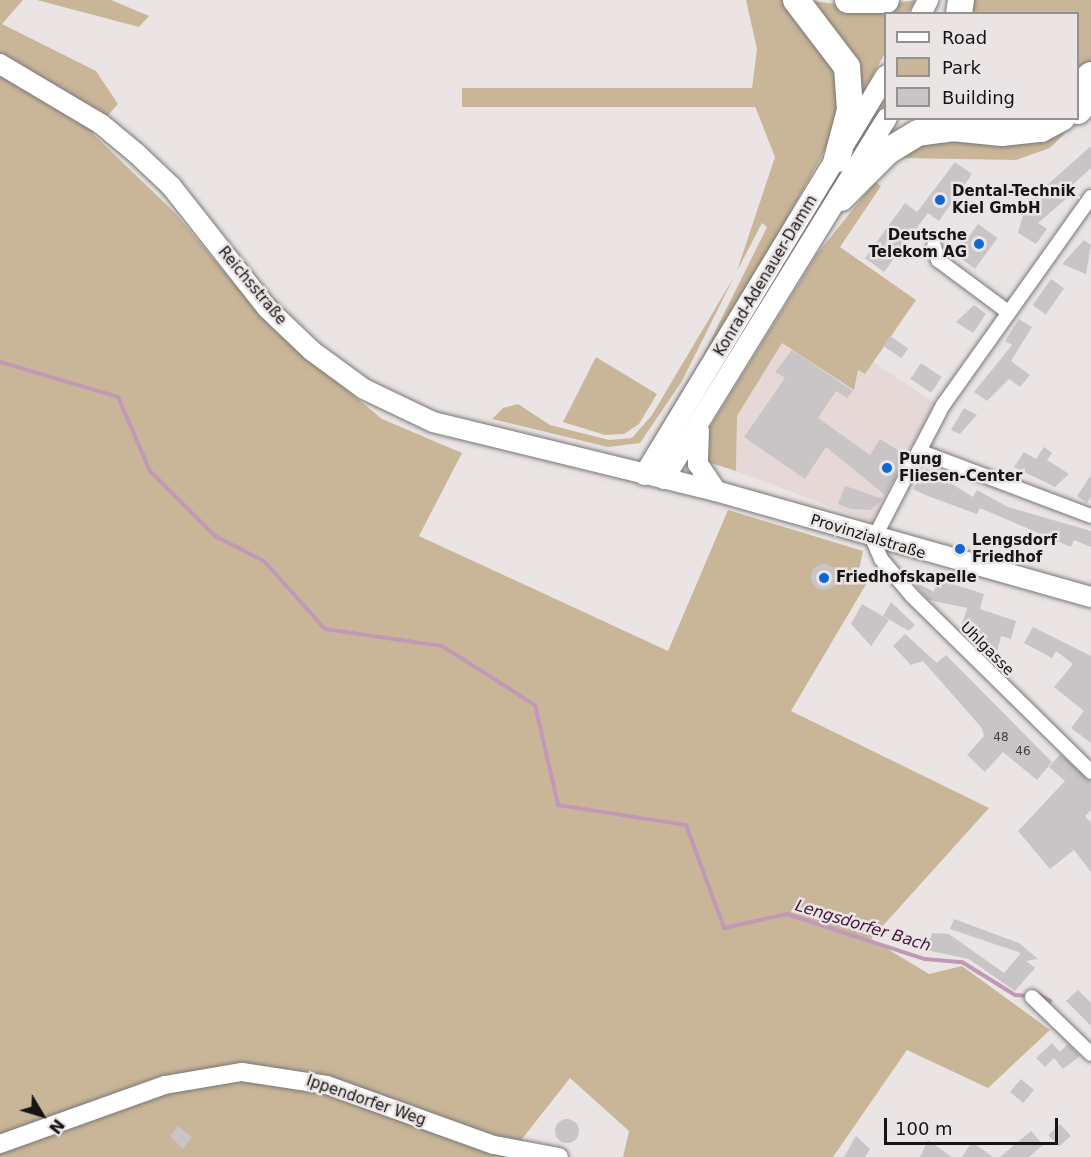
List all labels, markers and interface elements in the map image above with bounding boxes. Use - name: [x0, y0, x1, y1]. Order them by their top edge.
- legend: [884, 12, 1079, 120]
- text: Road: [942, 27, 987, 48]
- text: Park: [942, 57, 981, 78]
- text: Building: [942, 87, 1015, 108]
- place label: Dental-Technik Kiel GmbH: [952, 182, 1076, 217]
- street label: Konrad-Adenauer-Damm: [711, 192, 821, 360]
- marker: Dental-Technik Kiel GmbH: [933, 193, 947, 207]
- place label: Deutsche Telekom AG: [869, 226, 967, 261]
- marker: Deutsche Telekom AG: [972, 237, 986, 251]
- street label: Reichsstraße: [214, 243, 290, 329]
- place label: Pung Fliesen-Center: [899, 450, 1022, 485]
- marker: Pung Fliesen-Center: [880, 461, 894, 475]
- street label: Provinzialstraße: [808, 511, 928, 563]
- place label: Lengsdorf Friedhof: [972, 531, 1057, 566]
- marker: Lengsdorf Friedhof: [953, 542, 967, 556]
- place label: Friedhofskapelle: [836, 569, 977, 587]
- marker: Friedhofskapelle: [817, 571, 831, 585]
- street label: Uhlgasse: [957, 619, 1017, 679]
- house number: 48: [993, 731, 1009, 745]
- house number: 46: [1015, 745, 1031, 759]
- water label: Lengsdorfer Bach: [793, 896, 933, 956]
- street label: Ippendorfer Weg: [304, 1072, 428, 1130]
- north arrow: [12, 1085, 72, 1145]
- scale bar: [887, 1106, 1061, 1144]
- text: N: [45, 1115, 68, 1138]
- text: 100 m: [895, 1118, 953, 1139]

